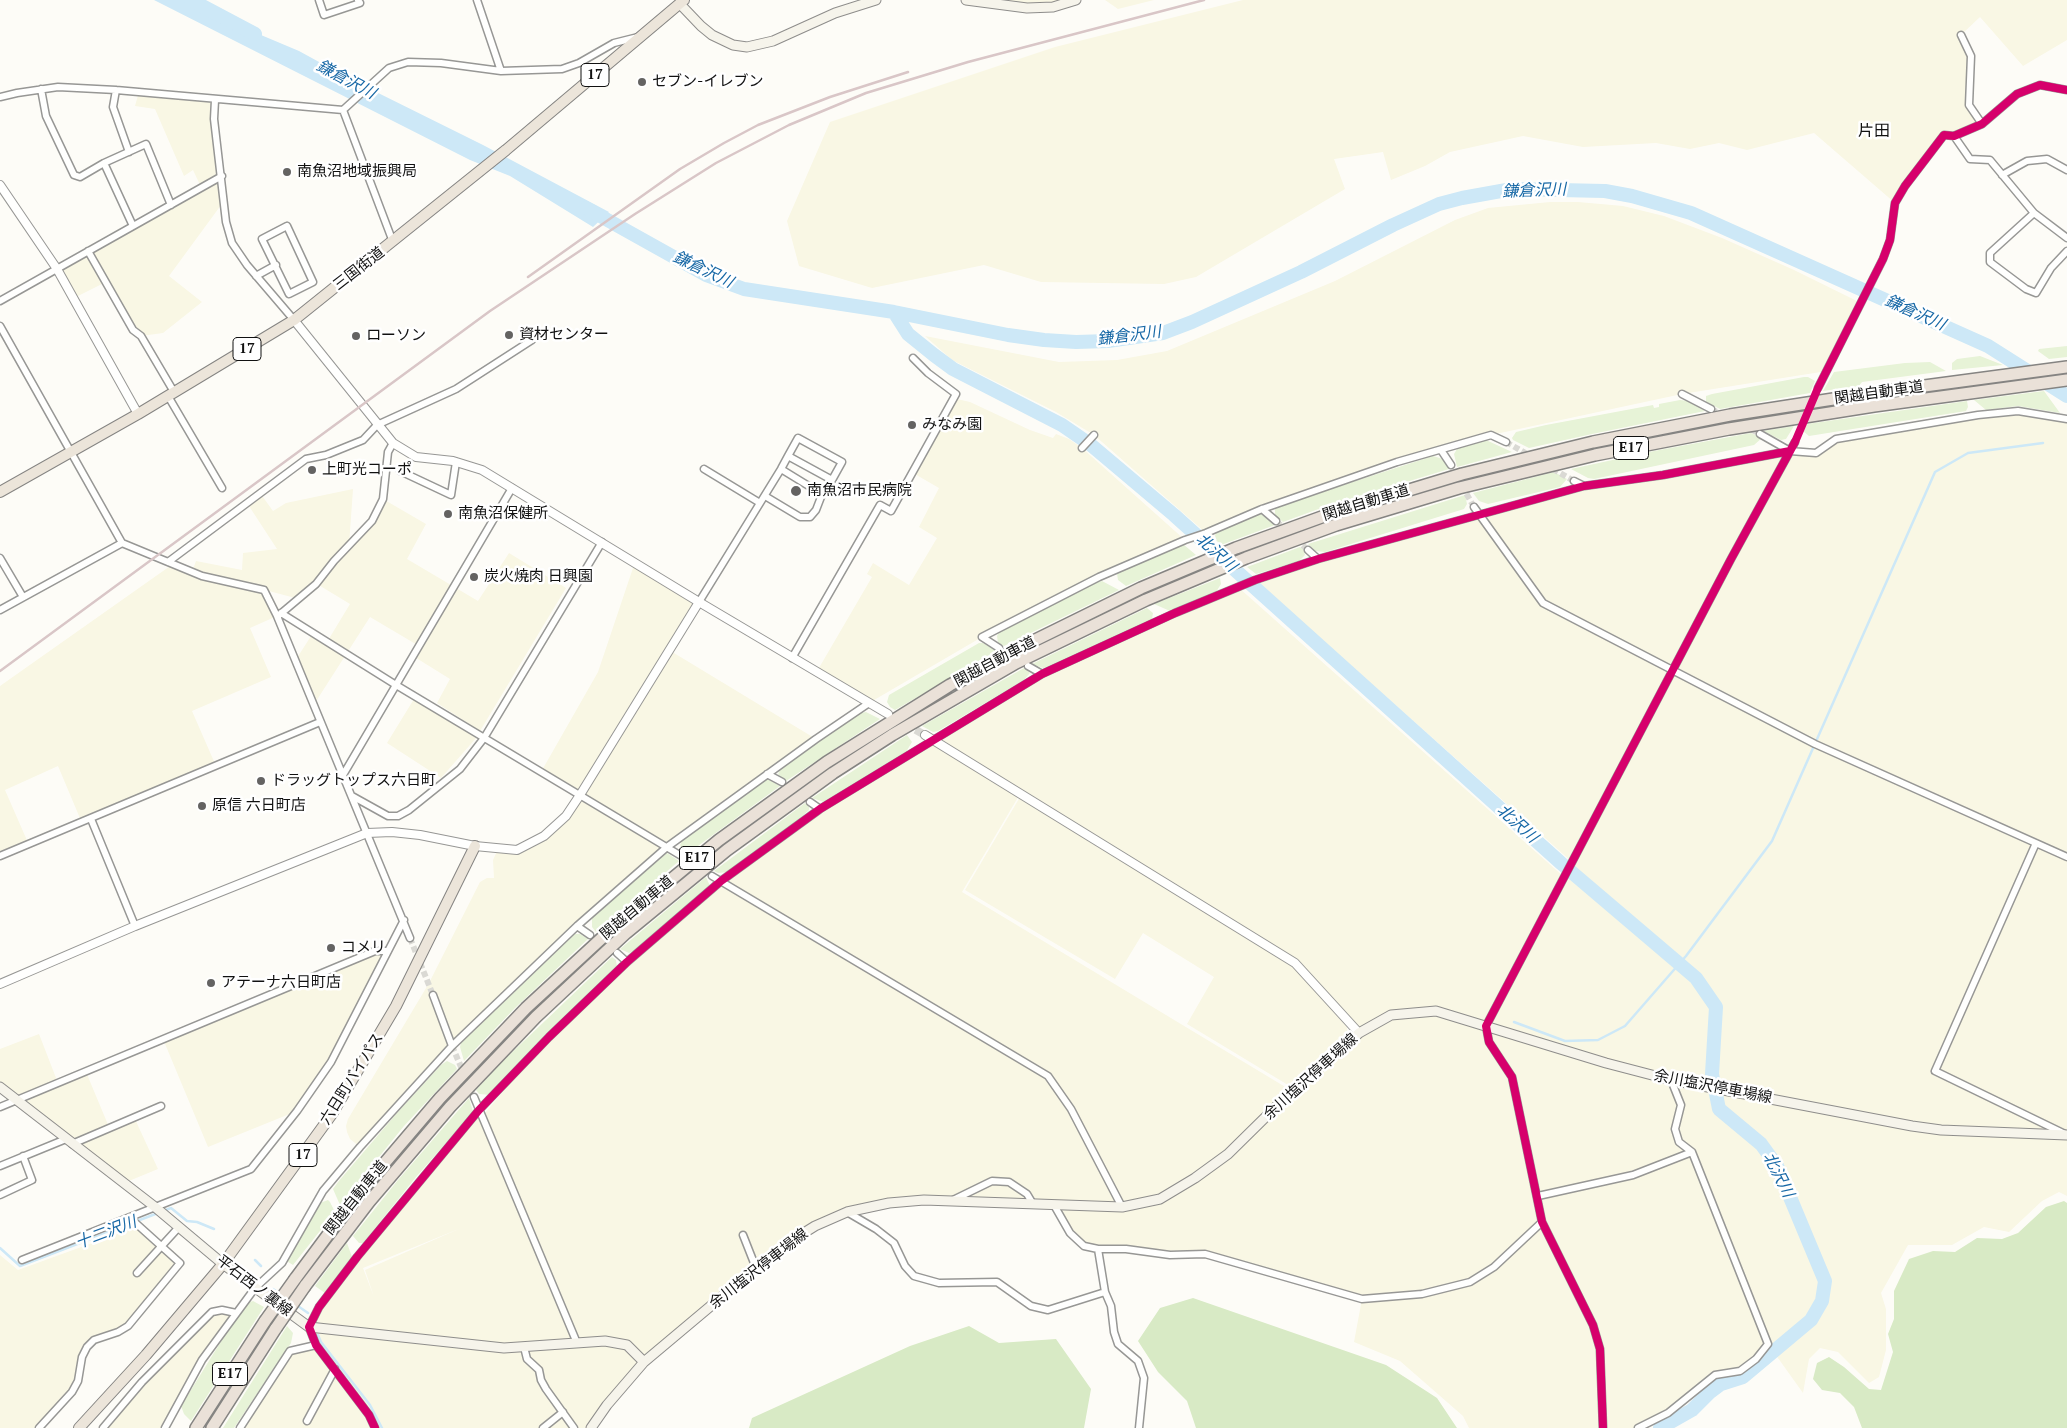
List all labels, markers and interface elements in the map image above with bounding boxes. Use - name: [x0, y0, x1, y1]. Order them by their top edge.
- water label: 鎌倉沢川: [313, 57, 379, 103]
- road number: 17: [581, 64, 609, 86]
- place label: セブン-イレブン: [652, 73, 763, 91]
- marker: セブン-イレブン: [636, 76, 648, 88]
- district label: 片田: [1858, 121, 1890, 141]
- place label: 南魚沼地域振興局: [297, 163, 417, 181]
- marker: 南魚沼地域振興局: [281, 166, 293, 178]
- water label: 鎌倉沢川: [1502, 180, 1566, 202]
- street label: 三国街道: [330, 243, 388, 295]
- water label: 鎌倉沢川: [670, 248, 736, 292]
- water label: 鎌倉沢川: [1882, 291, 1948, 335]
- water label: 鎌倉沢川: [1096, 323, 1162, 349]
- place label: 資材センター: [519, 326, 609, 344]
- place label: ローソン: [366, 327, 426, 345]
- marker: 資材センター: [503, 329, 515, 341]
- marker: ローソン: [350, 330, 362, 342]
- road number: 17: [233, 338, 261, 360]
- street label: 関越自動車道: [1833, 378, 1925, 408]
- place label: みなみ園: [922, 416, 982, 434]
- marker: みなみ園: [906, 419, 918, 431]
- road number: E17: [1614, 436, 1648, 459]
- place label: 上町光コーポ: [322, 461, 412, 479]
- marker: 上町光コーポ: [306, 464, 318, 476]
- street label: 関越自動車道: [1320, 481, 1412, 525]
- place label: 南魚沼市民病院: [807, 482, 912, 500]
- marker: 南魚沼市民病院: [789, 484, 803, 498]
- place label: 南魚沼保健所: [458, 505, 548, 523]
- marker: 南魚沼保健所: [442, 508, 454, 520]
- water label: 北沢川: [1192, 530, 1240, 576]
- place label: 炭火焼肉 日興園: [484, 568, 593, 586]
- marker: 炭火焼肉 日興園: [468, 571, 480, 583]
- street label: 関越自動車道: [951, 633, 1039, 691]
- place label: ドラッグトップス六日町: [271, 772, 436, 790]
- marker: ドラッグトップス六日町: [255, 775, 267, 787]
- place label: 原信 六日町店: [212, 797, 306, 815]
- marker: 原信 六日町店: [196, 800, 208, 812]
- water label: 北沢川: [1493, 801, 1541, 847]
- road number: E17: [680, 846, 714, 870]
- street label: 関越自動車道: [597, 872, 677, 944]
- place label: コメリ: [341, 939, 386, 957]
- marker: コメリ: [325, 942, 337, 954]
- place label: アテーナ六日町店: [221, 974, 341, 992]
- marker: アテーナ六日町店: [205, 977, 217, 989]
- street label: 六日町バイパス: [317, 1030, 387, 1128]
- street label: 余川塩沢停車場線: [1260, 1030, 1362, 1124]
- street label: 余川塩沢停車場線: [1652, 1067, 1774, 1107]
- road number: 17: [289, 1144, 317, 1166]
- water label: 北沢川: [1759, 1149, 1797, 1201]
- street label: 関越自動車道: [321, 1157, 391, 1239]
- water label: 十二沢川: [73, 1213, 139, 1253]
- street label: 余川塩沢停車場線: [706, 1225, 812, 1313]
- street label: 平石西ノ裏線: [213, 1252, 295, 1320]
- road number: E17: [212, 1362, 248, 1386]

